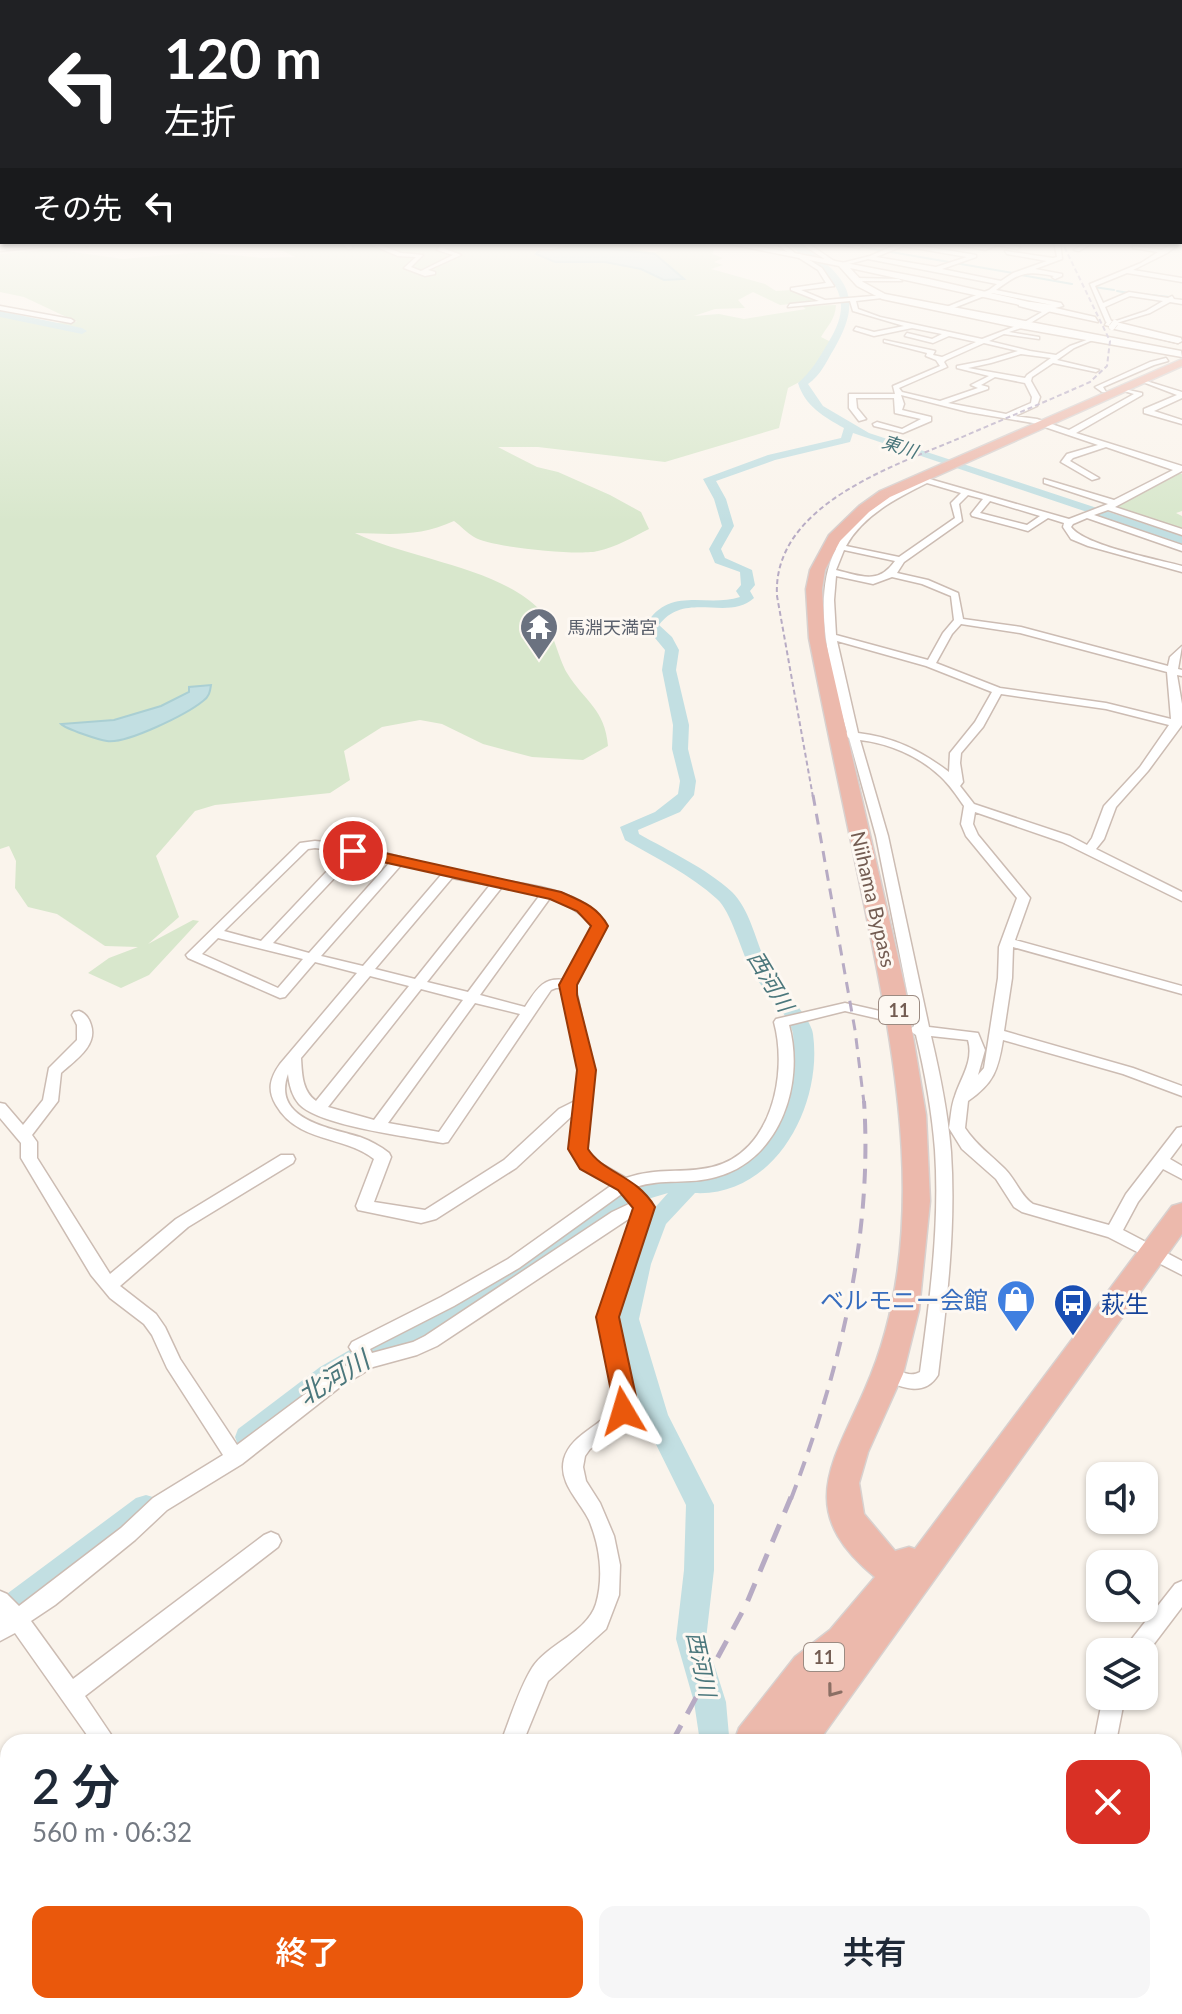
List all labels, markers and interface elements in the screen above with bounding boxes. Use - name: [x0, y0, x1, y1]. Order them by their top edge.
- text: 120 m: [164, 24, 322, 91]
- icon: left: [32, 32, 136, 136]
- text: 左折: [164, 98, 236, 142]
- icon: left: [138, 184, 182, 228]
- text: その先: [32, 189, 122, 225]
- water label: 東川: [879, 430, 922, 463]
- temple icon: 馬淵天満宮: [518, 606, 560, 661]
- place label: 馬淵天満宮: [567, 616, 657, 638]
- pin: [319, 817, 387, 885]
- icon: arrive: [331, 829, 375, 873]
- street label: Niihama Bypass: [847, 829, 901, 969]
- water label: 西河川: [742, 946, 801, 1018]
- road number: 11: [879, 996, 919, 1024]
- shop icon: ベルモニー会館: [995, 1278, 1037, 1333]
- bus stop icon: 萩生: [1052, 1282, 1094, 1337]
- place label: ベルモニー会館: [820, 1285, 988, 1314]
- place label: 萩生: [1101, 1289, 1149, 1318]
- water label: 北河川: [291, 1342, 377, 1411]
- position arrow: [581, 1369, 665, 1453]
- map controls: [1086, 1462, 1158, 1710]
- button: sound: [1086, 1462, 1158, 1534]
- button: search: [1086, 1550, 1158, 1622]
- water label: 西河川: [682, 1629, 722, 1701]
- button: layers: [1086, 1638, 1158, 1710]
- road number: 11: [804, 1643, 844, 1671]
- one-way arrow: [828, 1683, 842, 1697]
- text: 2 分: [32, 1757, 120, 1814]
- button: close: [1066, 1760, 1150, 1844]
- text: 560 m · 06:32: [32, 1816, 192, 1848]
- button: 終了: [32, 1906, 583, 1998]
- button: 共有: [599, 1906, 1150, 1998]

